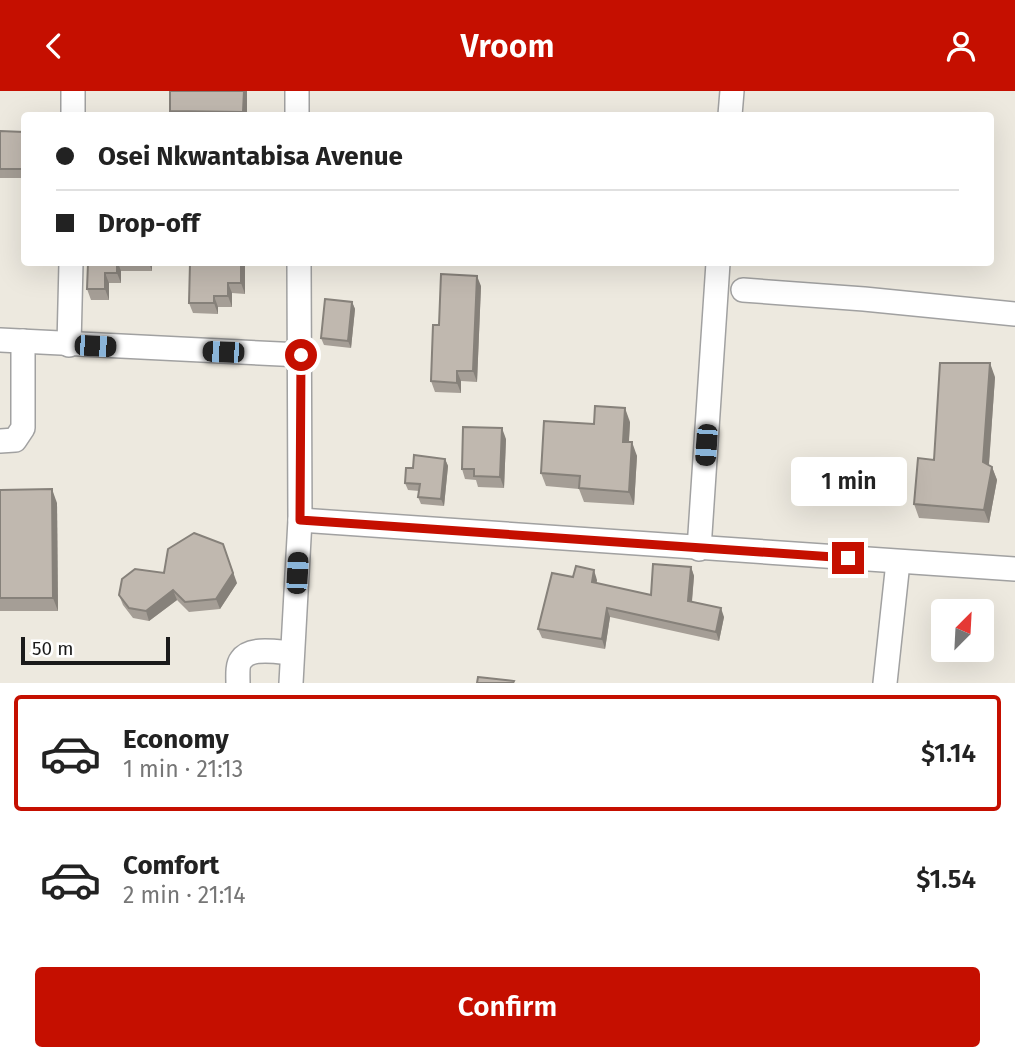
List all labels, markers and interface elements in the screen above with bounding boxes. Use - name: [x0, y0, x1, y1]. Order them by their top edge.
- icon: back: [35, 27, 73, 65]
- text: Vroom: [460, 27, 555, 65]
- icon: person: [942, 27, 980, 65]
- text: Osei Nkwantabisa Avenue: [98, 141, 403, 172]
- text: Drop-off: [98, 208, 200, 239]
- car: [74, 334, 117, 358]
- route start: [285, 339, 317, 371]
- car: [202, 341, 245, 363]
- car: [695, 423, 718, 467]
- callout: 1 min: [790, 456, 906, 505]
- text: 1 min: [821, 467, 877, 495]
- route end: [832, 542, 864, 574]
- car: [286, 551, 309, 595]
- north arrow: [931, 599, 994, 661]
- map controls: [931, 599, 994, 662]
- scale bar: [21, 634, 170, 666]
- text: 50 m: [32, 637, 73, 660]
- icon: car: [39, 722, 102, 785]
- text: Economy: [123, 724, 229, 755]
- text: $1.14: [921, 738, 976, 769]
- text: 1 min · 21:13: [123, 755, 243, 783]
- icon: car: [39, 848, 102, 911]
- text: Comfort: [123, 850, 219, 881]
- text: $1.54: [916, 864, 976, 895]
- text: 2 min · 21:14: [123, 881, 245, 909]
- button: Confirm: [35, 967, 980, 1047]

